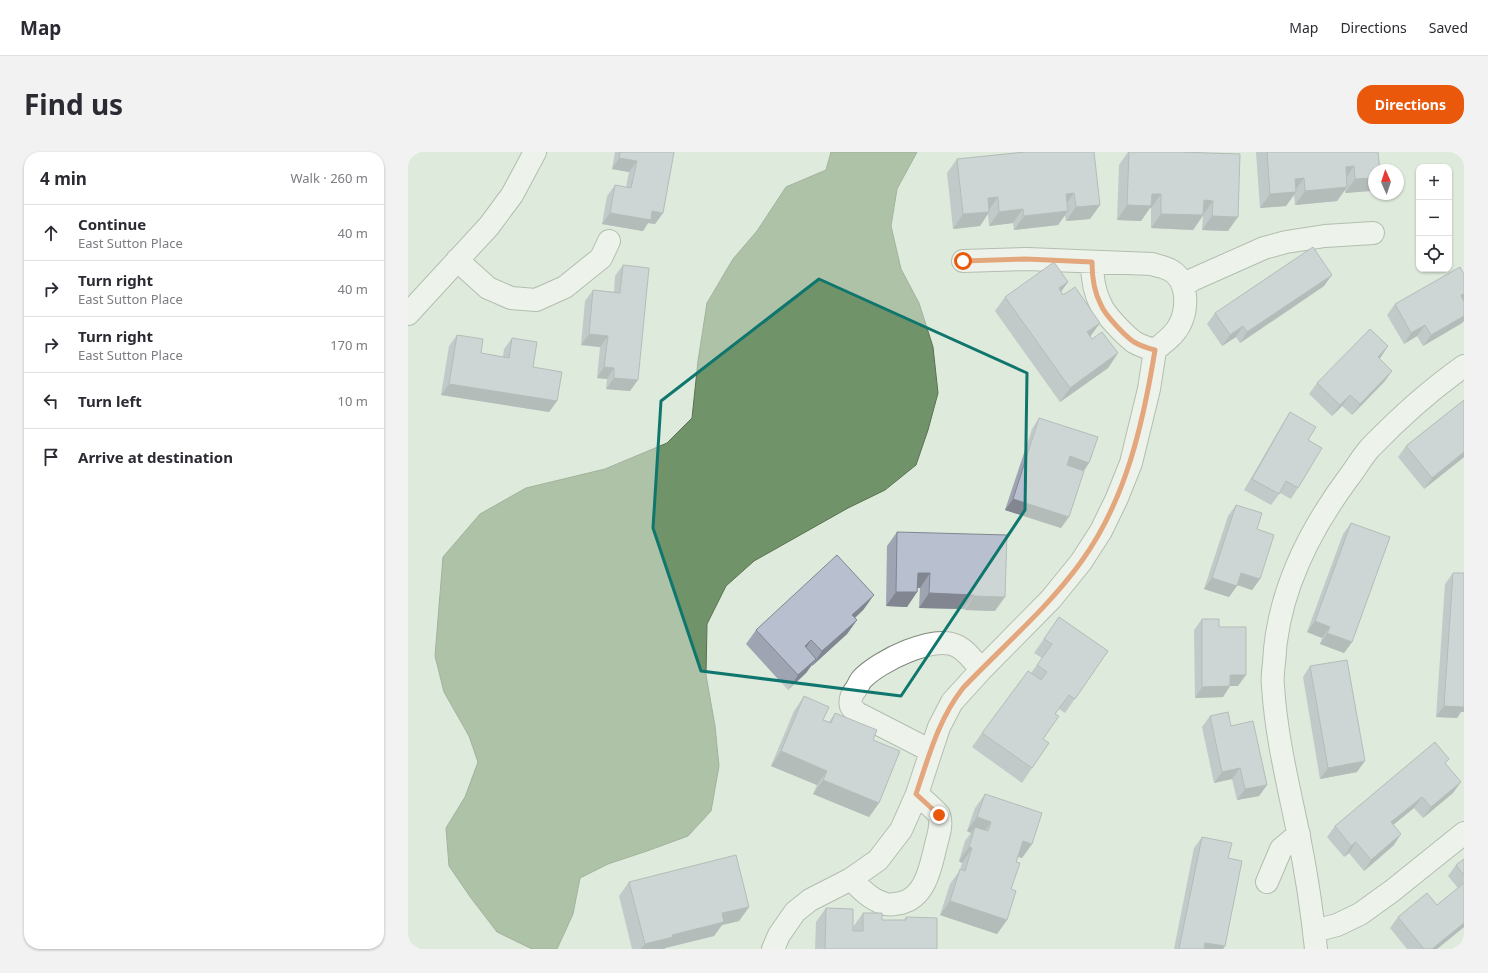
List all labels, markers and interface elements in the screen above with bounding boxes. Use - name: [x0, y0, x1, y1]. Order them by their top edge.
- text: Map: [20, 15, 61, 41]
- text: Map: [1289, 18, 1318, 37]
- text: Directions: [1340, 18, 1407, 37]
- text: Saved: [1429, 18, 1468, 37]
- text: Find us: [24, 85, 123, 123]
- button: Directions: [1357, 85, 1464, 124]
- north arrow: [1368, 164, 1404, 200]
- map controls: [1416, 164, 1452, 272]
- button: +: [1416, 164, 1452, 200]
- text: 4 min: [40, 167, 87, 190]
- text: Walk · 260 m: [290, 169, 368, 187]
- button: −: [1416, 200, 1452, 236]
- text: Continue: [78, 214, 146, 234]
- icon: ahead: [40, 222, 62, 244]
- text: 40 m: [338, 224, 368, 242]
- text: East Sutton Place: [78, 234, 183, 252]
- button: locate: [1416, 236, 1452, 272]
- route start: [954, 252, 972, 270]
- text: Turn right: [78, 270, 153, 290]
- icon: right: [40, 278, 62, 300]
- text: 40 m: [338, 280, 368, 298]
- text: East Sutton Place: [78, 290, 183, 308]
- text: Turn right: [78, 326, 153, 346]
- icon: right: [40, 334, 62, 356]
- text: 170 m: [330, 336, 368, 354]
- text: East Sutton Place: [78, 346, 183, 364]
- icon: left: [40, 390, 62, 412]
- text: Turn left: [78, 391, 142, 411]
- text: 10 m: [338, 392, 368, 410]
- icon: arrive: [40, 446, 62, 468]
- text: Arrive at destination: [78, 447, 233, 467]
- route end: [930, 806, 948, 824]

